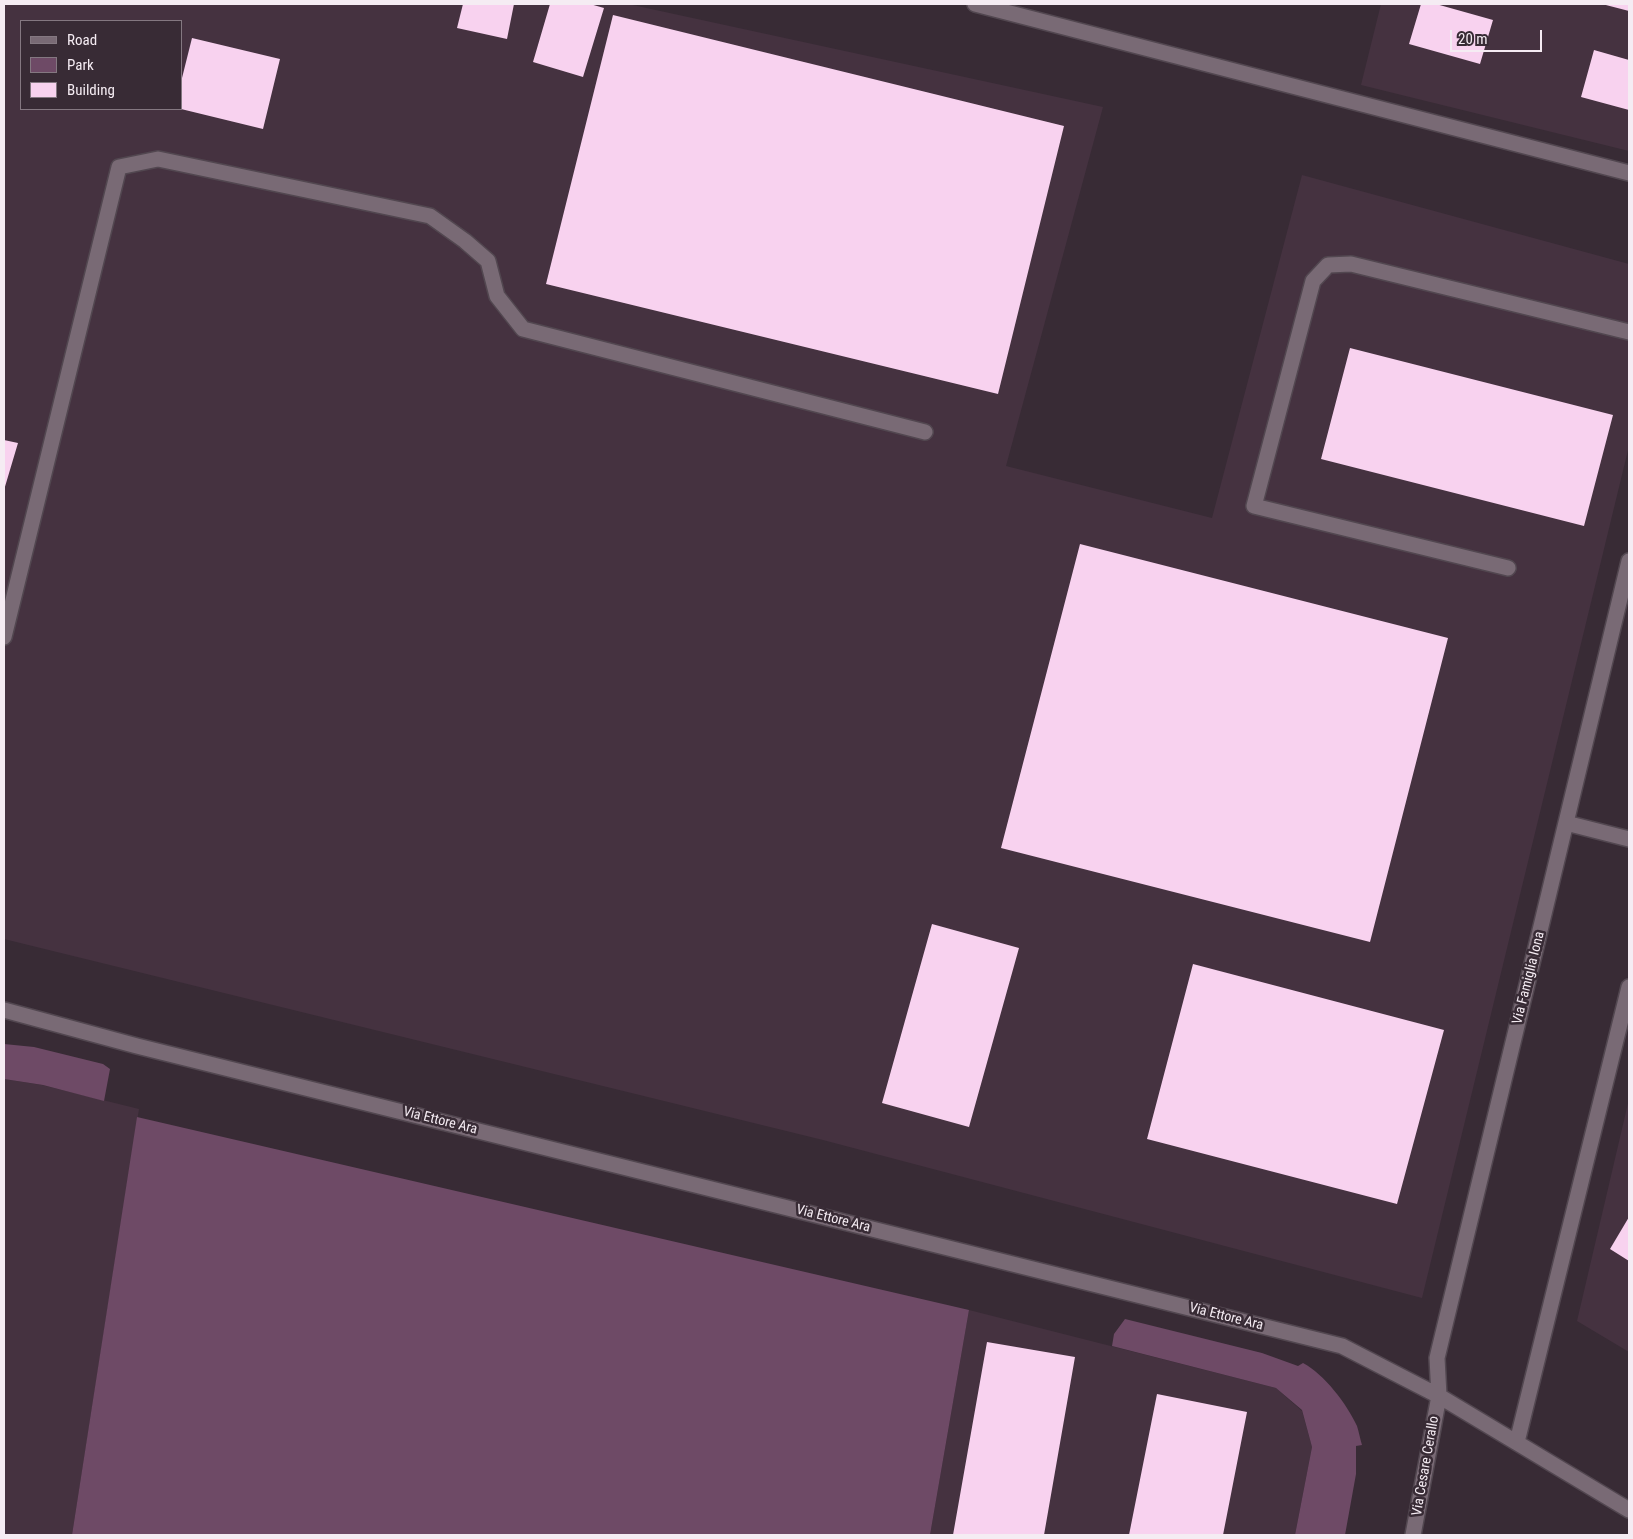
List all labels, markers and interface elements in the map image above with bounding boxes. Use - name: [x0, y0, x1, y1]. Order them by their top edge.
- legend: [20, 20, 182, 110]
- scale bar: [1453, 20, 1546, 52]
- text: 20 m: [1458, 30, 1488, 48]
- text: Road: [67, 31, 97, 49]
- text: Park: [67, 56, 94, 74]
- text: Building: [67, 81, 115, 99]
- street label: Via Famiglia Iona: [1509, 930, 1549, 1026]
- street label: Via Ettore Ara: [401, 1104, 479, 1138]
- street label: Via Ettore Ara: [794, 1202, 872, 1236]
- street label: Via Ettore Ara: [1187, 1300, 1265, 1334]
- street label: Via Cesare Cerallo: [1409, 1415, 1443, 1517]

